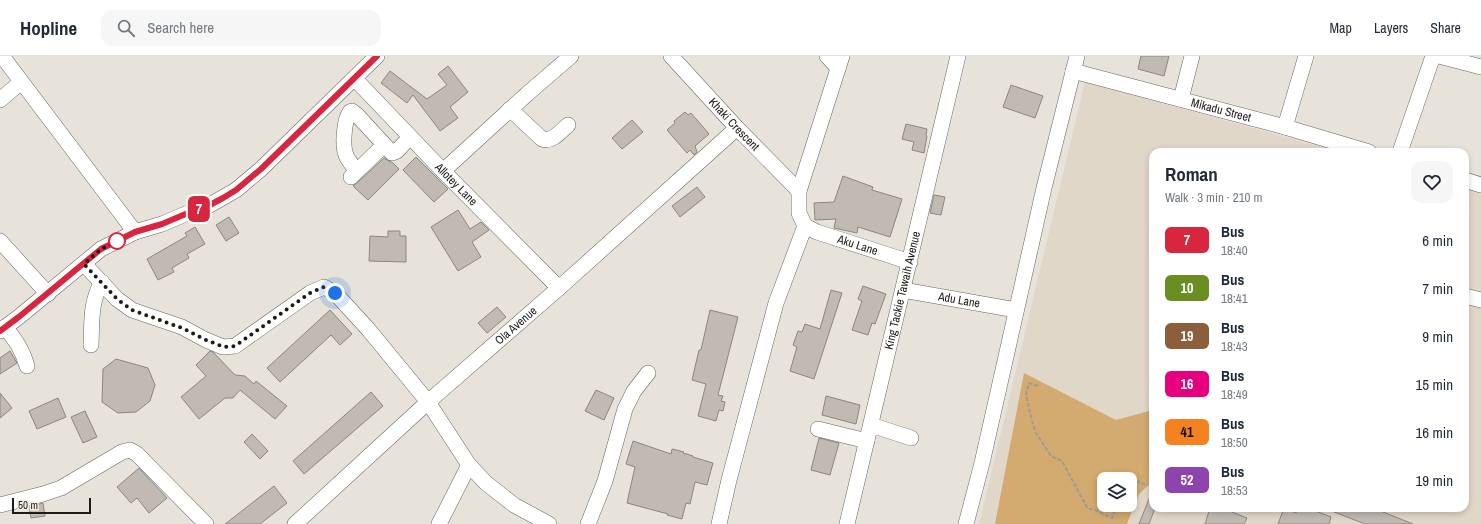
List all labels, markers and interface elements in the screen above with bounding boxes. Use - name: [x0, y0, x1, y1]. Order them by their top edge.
- search box: [101, 10, 381, 46]
- text: Hopline: [20, 15, 77, 41]
- icon: search: [115, 17, 137, 39]
- text: Search here: [147, 17, 214, 38]
- text: Map: [1330, 19, 1352, 37]
- text: Layers: [1374, 19, 1408, 37]
- text: Share: [1430, 19, 1461, 37]
- street label: Khaki Crescent: [705, 94, 763, 154]
- street label: Mikadu Street: [1189, 94, 1253, 126]
- street label: Allotey Lane: [431, 159, 481, 209]
- text: Roman: [1165, 161, 1218, 187]
- button: heart: [1411, 161, 1453, 203]
- text: Walk · 3 min · 210 m: [1165, 189, 1262, 206]
- line badge: 7: [186, 196, 212, 222]
- text: 7: [196, 200, 202, 218]
- text: Bus: [1221, 221, 1244, 242]
- street label: King Tackie Tawaih Avenue: [881, 230, 924, 351]
- text: 6 min: [1422, 230, 1453, 251]
- street label: Aku Lane: [834, 231, 880, 259]
- text: 7: [1184, 231, 1190, 249]
- unlabelled marker: [108, 232, 126, 250]
- text: 18:40: [1221, 242, 1248, 259]
- text: Bus: [1221, 269, 1244, 290]
- text: 7 min: [1422, 278, 1453, 299]
- text: 10: [1181, 279, 1193, 297]
- your location: [325, 283, 345, 303]
- street label: Adu Lane: [936, 288, 981, 311]
- text: 18:41: [1221, 290, 1248, 307]
- street label: Ola Avenue: [491, 303, 540, 348]
- text: Bus: [1221, 317, 1244, 338]
- text: 9 min: [1422, 326, 1453, 347]
- text: 19: [1181, 327, 1193, 345]
- text: 18:43: [1221, 338, 1248, 355]
- text: Bus: [1221, 365, 1244, 386]
- text: 15 min: [1415, 374, 1453, 395]
- text: 16: [1181, 375, 1193, 393]
- text: 18:49: [1221, 386, 1248, 403]
- text: Bus: [1221, 413, 1244, 434]
- text: 16 min: [1415, 422, 1453, 443]
- text: 41: [1181, 423, 1193, 441]
- text: 18:50: [1221, 434, 1248, 451]
- text: Bus: [1221, 461, 1244, 482]
- text: 19 min: [1415, 470, 1453, 491]
- text: 52: [1181, 471, 1193, 489]
- map controls: [1097, 472, 1137, 512]
- button: layers: [1097, 472, 1137, 512]
- text: 18:53: [1221, 482, 1248, 499]
- scale bar: [12, 496, 91, 515]
- text: 50 m: [18, 498, 38, 512]

